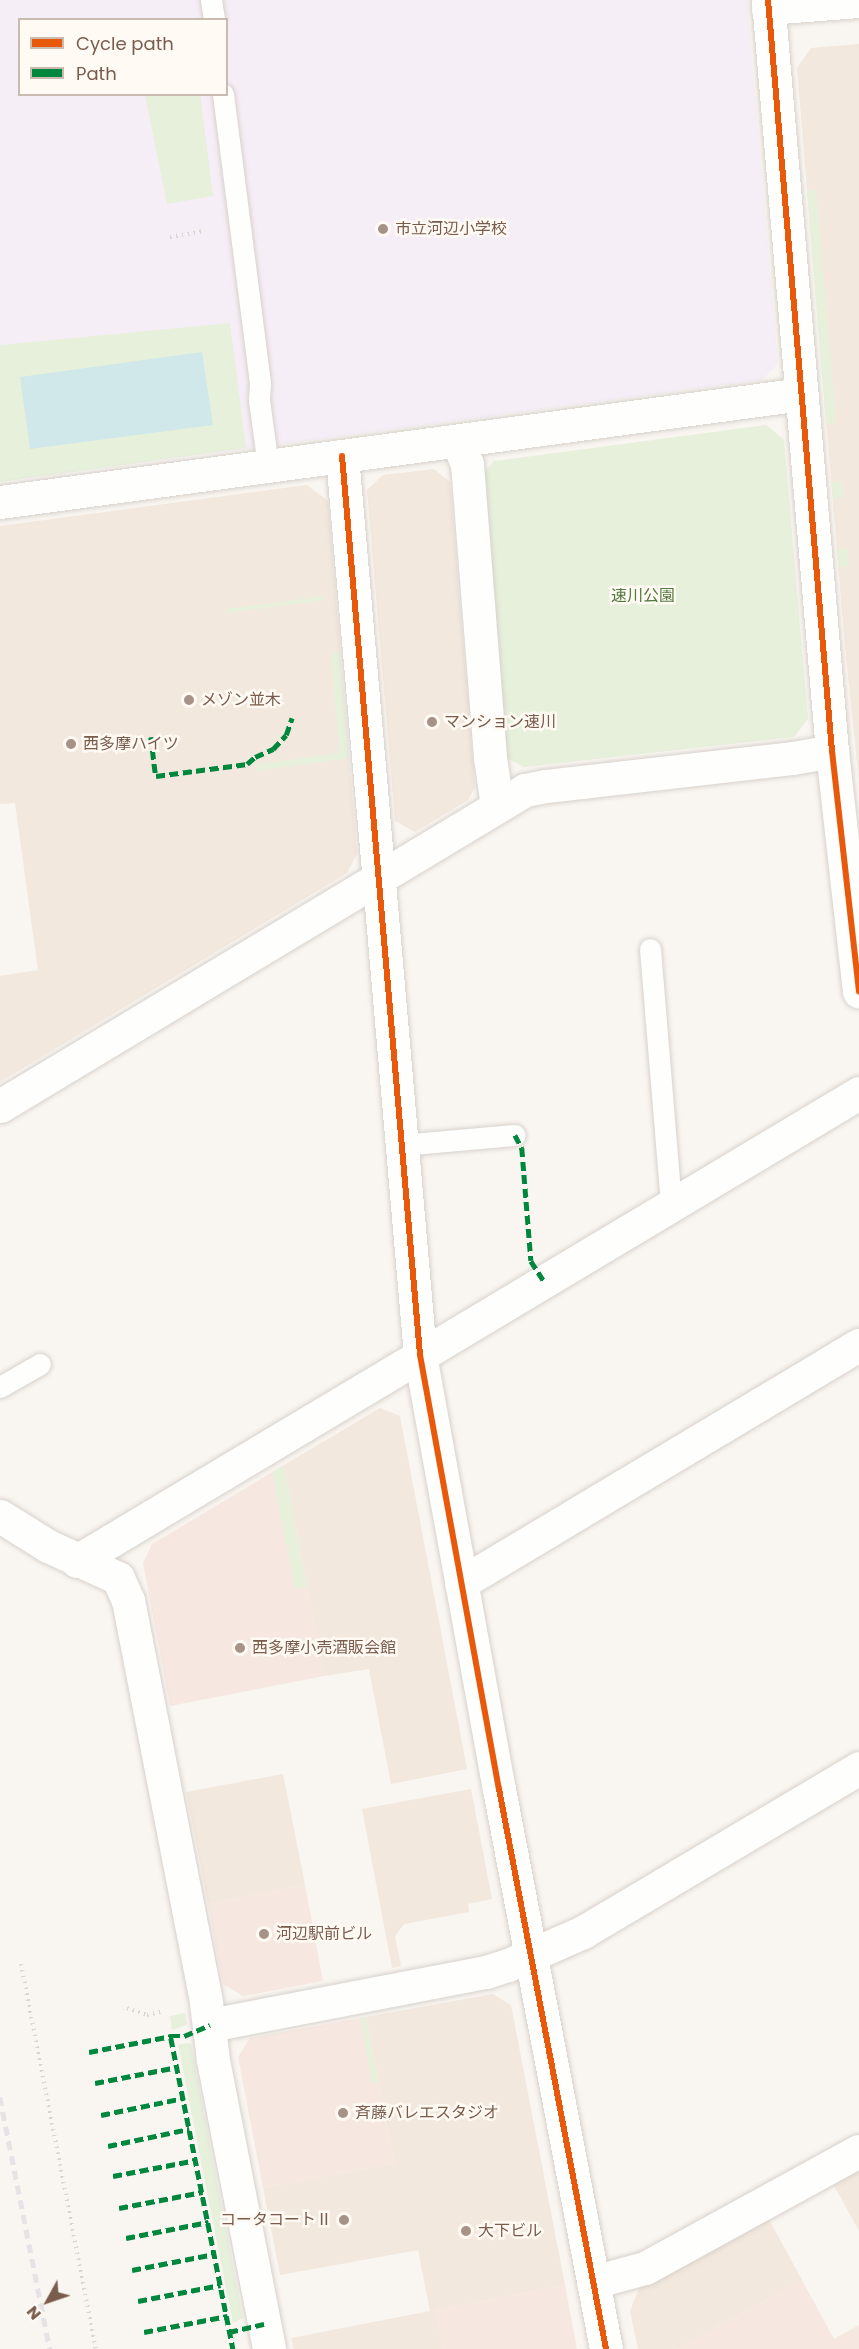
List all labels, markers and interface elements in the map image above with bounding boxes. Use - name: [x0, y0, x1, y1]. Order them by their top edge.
- legend: [18, 18, 228, 96]
- text: Cycle path: [76, 31, 174, 56]
- text: Path: [76, 61, 117, 86]
- place label: 市立河辺小学校: [395, 219, 507, 239]
- marker: 市立河辺小学校: [376, 222, 390, 236]
- park label: 速川公園: [611, 586, 675, 606]
- place label: メゾン並木: [201, 690, 281, 710]
- marker: メゾン並木: [182, 693, 196, 707]
- place label: マンション速川: [444, 712, 556, 732]
- marker: マンション速川: [425, 715, 439, 729]
- place label: 西多摩ハイツ: [83, 734, 179, 754]
- marker: 西多摩ハイツ: [64, 737, 78, 751]
- place label: 西多摩小売酒販会館: [252, 1638, 396, 1658]
- marker: 西多摩小売酒販会館: [233, 1641, 247, 1655]
- place label: 河辺駅前ビル: [276, 1924, 372, 1944]
- marker: 河辺駅前ビル: [257, 1927, 271, 1941]
- place label: 斉藤バレエスタジオ: [355, 2103, 499, 2123]
- marker: 斉藤バレエスタジオ: [336, 2106, 350, 2120]
- place label: コータコートⅡ: [220, 2210, 332, 2230]
- marker: コータコートⅡ: [337, 2213, 351, 2227]
- place label: 大下ビル: [478, 2221, 542, 2241]
- marker: 大下ビル: [459, 2224, 473, 2238]
- north arrow: [18, 2271, 78, 2331]
- text: N: [21, 2301, 47, 2325]

